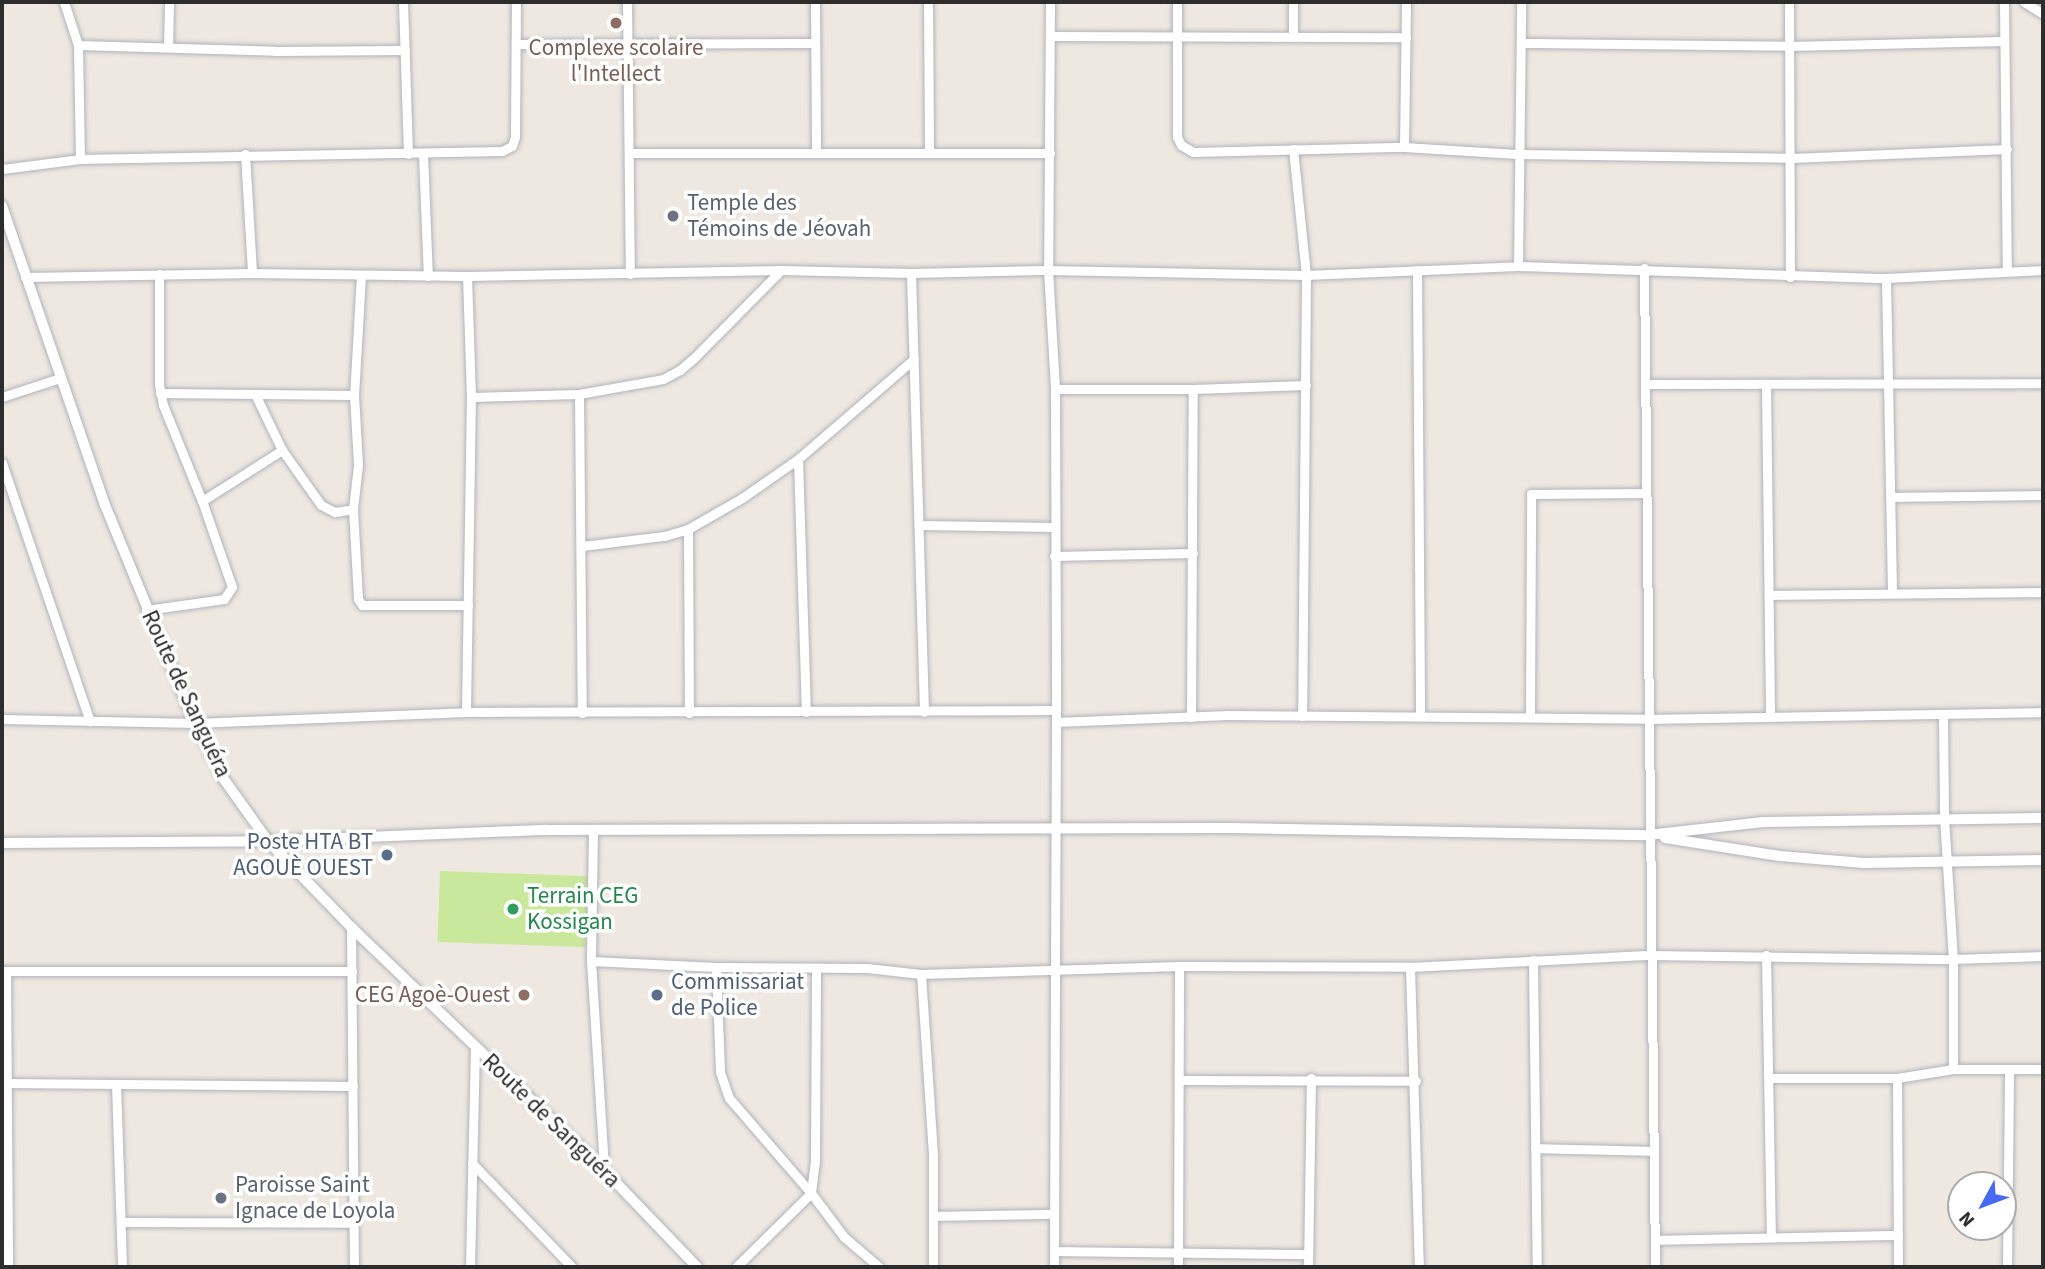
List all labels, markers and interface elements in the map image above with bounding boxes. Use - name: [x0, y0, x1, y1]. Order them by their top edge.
- marker: Complexe scolaire l'Intellect: [608, 15, 624, 31]
- place label: Complexe scolaire l'Intellect: [529, 34, 703, 88]
- place label: Temple des Témoins de Jéovah: [687, 189, 871, 243]
- marker: Temple des Témoins de Jéovah: [665, 208, 681, 224]
- street label: Route de Sanguéra: [135, 606, 237, 782]
- place label: Poste HTA BT AGOUÈ OUEST: [233, 828, 373, 882]
- marker: Poste HTA BT AGOUÈ OUEST: [379, 847, 395, 863]
- place label: Terrain CEG Kossigan: [527, 882, 639, 936]
- marker: Terrain CEG Kossigan: [505, 901, 521, 917]
- place label: Commissariat de Police: [671, 968, 804, 1022]
- place label: CEG Agoè-Ouest: [355, 981, 510, 1009]
- marker: CEG Agoè-Ouest: [516, 987, 532, 1003]
- marker: Commissariat de Police: [649, 987, 665, 1003]
- street label: Route de Sanguéra: [476, 1048, 626, 1194]
- place label: Paroisse Saint Ignace de Loyola: [235, 1171, 395, 1225]
- north arrow: [1947, 1171, 2017, 1241]
- marker: Paroisse Saint Ignace de Loyola: [213, 1190, 229, 1206]
- text: N: [1953, 1205, 1982, 1232]

